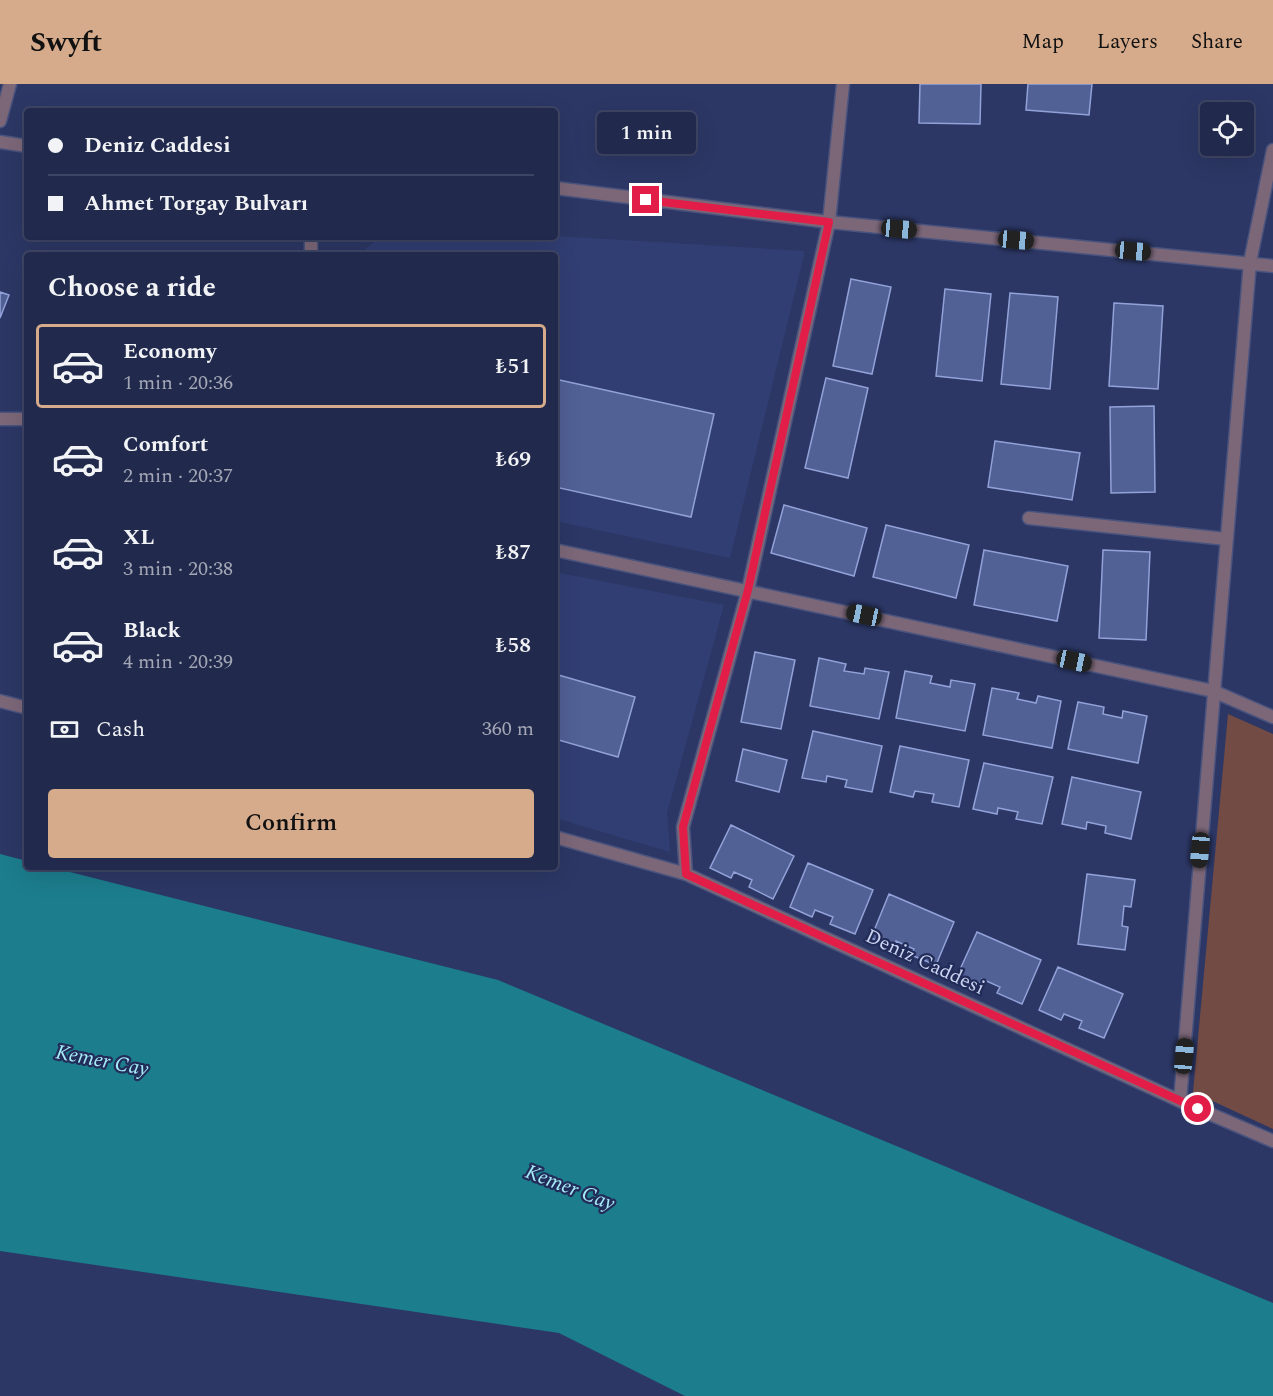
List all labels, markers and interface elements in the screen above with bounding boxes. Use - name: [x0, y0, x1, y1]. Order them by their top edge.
- text: Swyft: [30, 21, 102, 64]
- text: Map: [1022, 26, 1064, 58]
- text: Layers: [1097, 26, 1158, 58]
- text: Share: [1191, 26, 1243, 58]
- map controls: [1200, 102, 1254, 156]
- button: locate: [1200, 102, 1254, 156]
- callout: 1 min: [596, 113, 696, 155]
- text: 1 min: [621, 118, 672, 148]
- text: Deniz Caddesi: [84, 129, 230, 162]
- route end: [632, 186, 659, 213]
- text: Ahmet Torgay Bulvarı: [84, 187, 308, 220]
- car: [880, 218, 918, 240]
- car: [997, 229, 1035, 251]
- car: [1114, 240, 1152, 262]
- text: Choose a ride: [48, 267, 216, 309]
- text: Economy: [123, 335, 216, 368]
- icon: car: [51, 339, 105, 393]
- text: ₺51: [496, 350, 531, 383]
- text: 1 min · 20:36: [123, 368, 233, 398]
- text: Comfort: [123, 428, 208, 461]
- icon: car: [51, 432, 105, 486]
- text: ₺69: [496, 443, 531, 476]
- text: 2 min · 20:37: [123, 461, 233, 491]
- text: XL: [123, 521, 154, 554]
- icon: car: [51, 525, 105, 579]
- text: ₺87: [496, 536, 531, 569]
- text: 3 min · 20:38: [123, 554, 233, 584]
- car: [845, 602, 883, 628]
- text: Black: [123, 614, 181, 647]
- icon: car: [51, 618, 105, 672]
- text: ₺58: [496, 629, 531, 662]
- text: 4 min · 20:39: [123, 647, 233, 677]
- car: [1055, 648, 1093, 674]
- icon: cash: [48, 713, 81, 746]
- text: Cash: [96, 713, 145, 746]
- text: 360 m: [482, 714, 534, 744]
- button: Confirm: [48, 789, 534, 858]
- car: [1189, 831, 1211, 869]
- street label: Deniz Caddesi: [860, 921, 990, 1003]
- water label: Kemer Cay: [53, 1036, 152, 1086]
- car: [1173, 1037, 1195, 1075]
- route start: [1184, 1095, 1211, 1122]
- water label: Kemer Cay: [520, 1156, 620, 1220]

